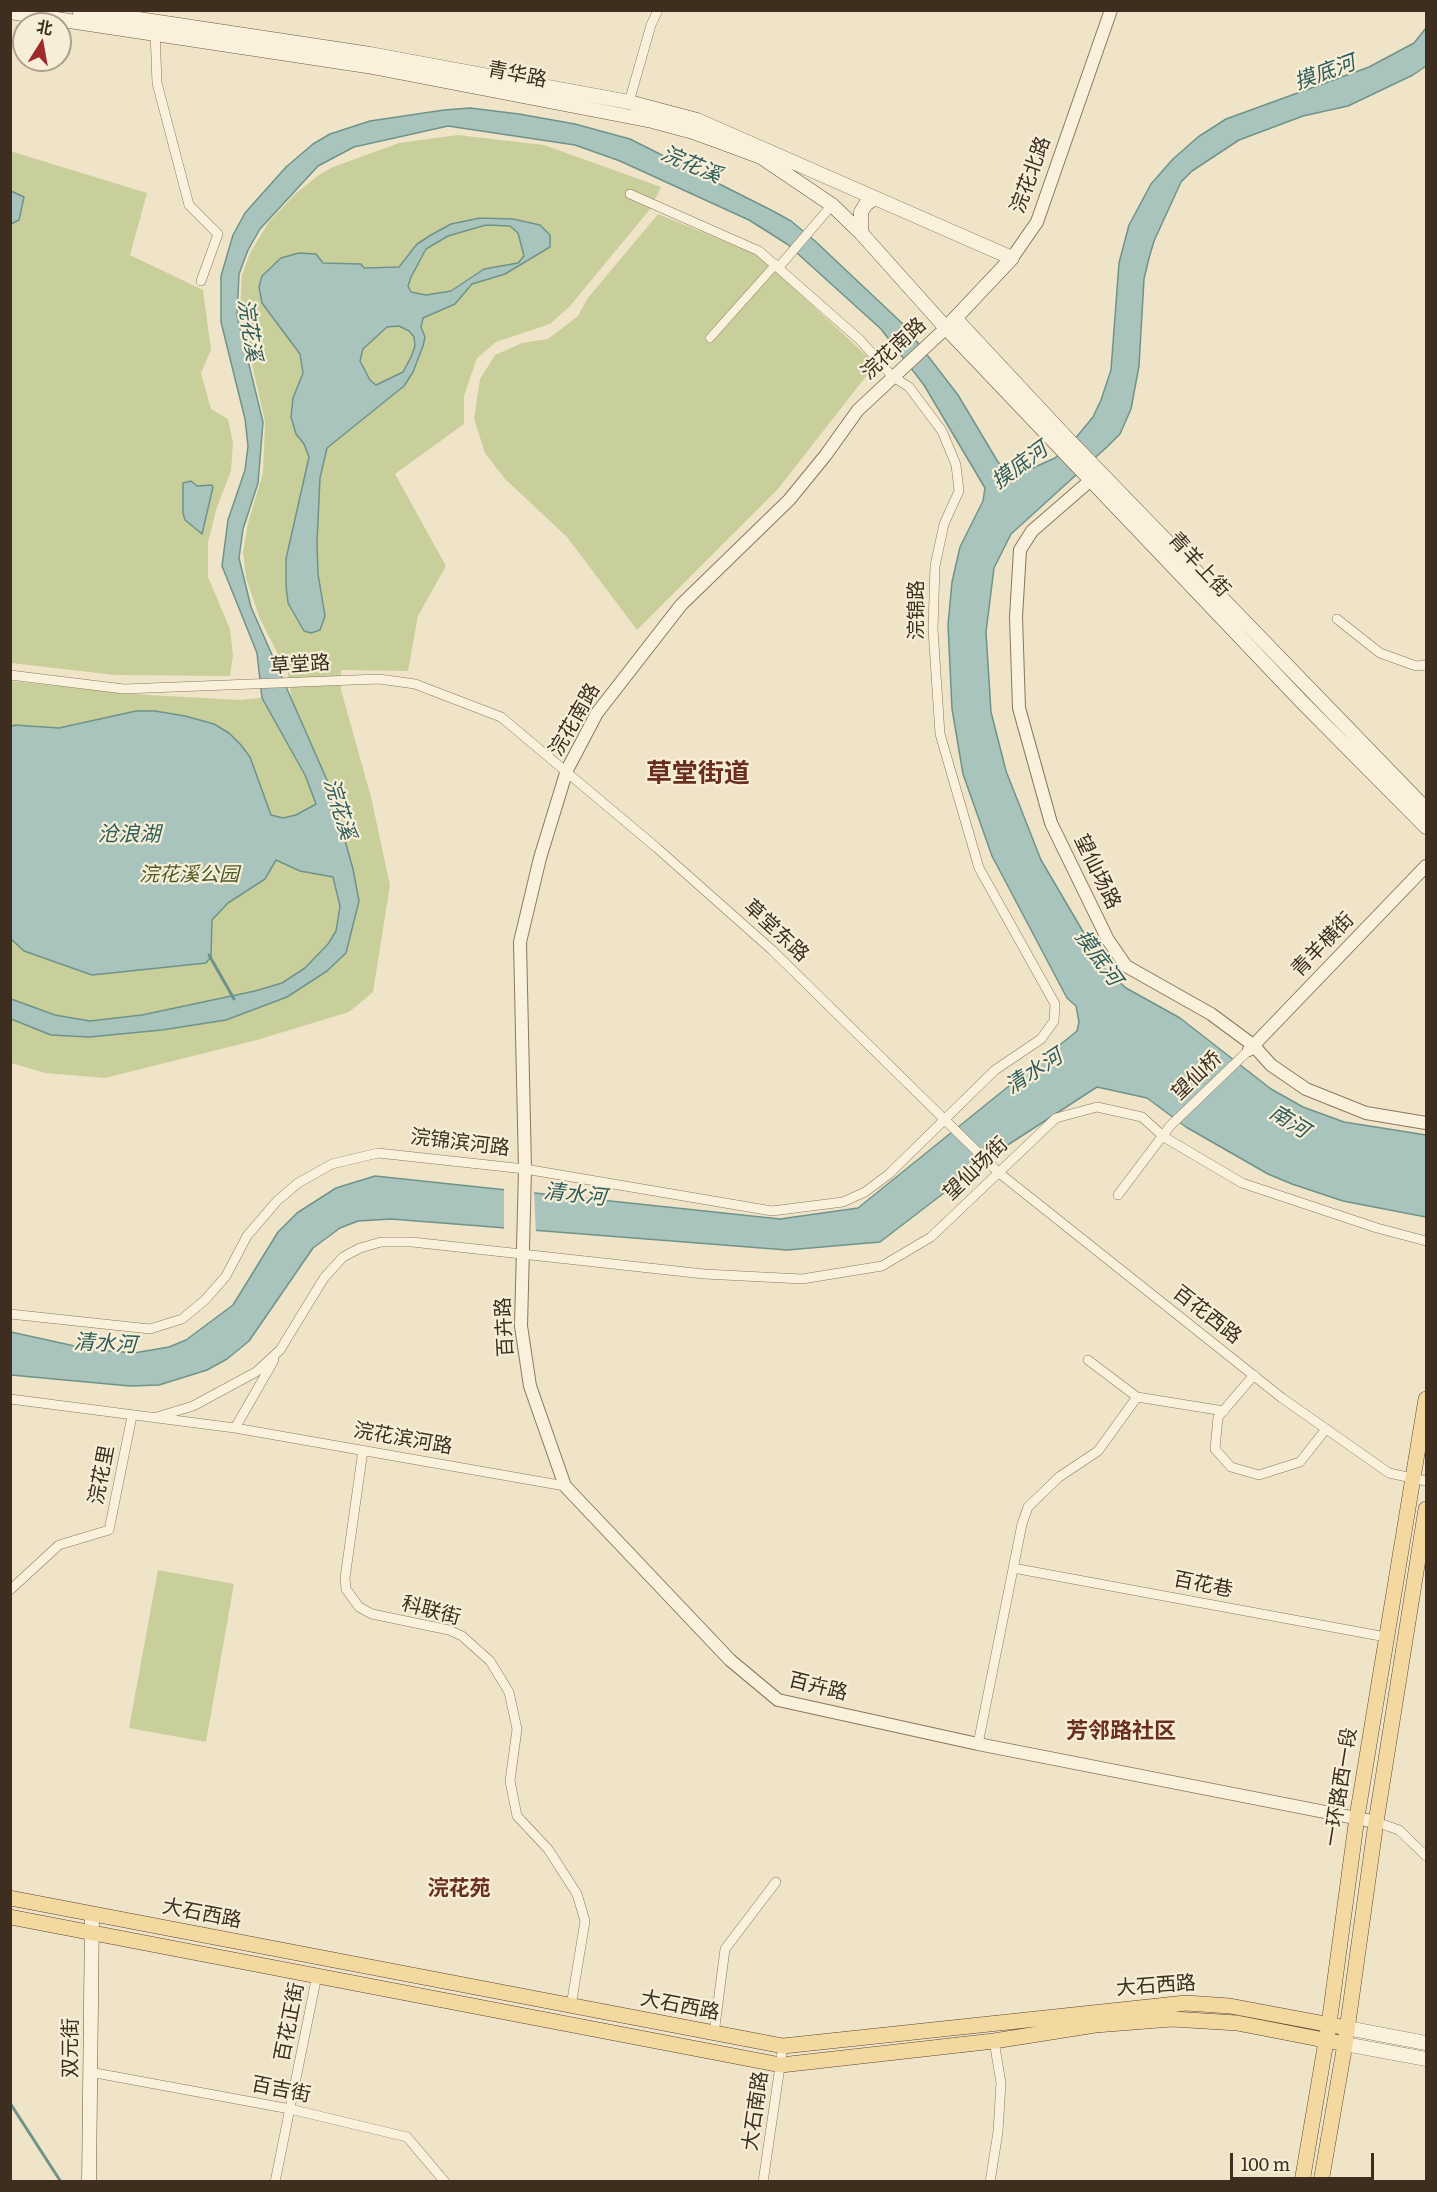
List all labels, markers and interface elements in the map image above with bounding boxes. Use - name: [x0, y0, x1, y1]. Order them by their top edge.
- north arrow: [12, 12, 72, 72]
- text: 北: [35, 13, 55, 40]
- water label: 摸底河: [1291, 50, 1359, 96]
- street label: 青华路: [485, 57, 549, 93]
- street label: 浣花北路: [1006, 133, 1056, 217]
- water label: 浣花溪: [657, 141, 725, 189]
- water label: 浣花溪: [232, 297, 266, 363]
- street label: 浣花南路: [857, 313, 931, 385]
- water label: 摸底河: [987, 437, 1053, 495]
- street label: 青羊上街: [1163, 528, 1235, 602]
- street label: 浣锦路: [905, 580, 929, 640]
- street label: 草堂路: [269, 651, 331, 679]
- street label: 浣花南路: [545, 679, 605, 761]
- district label: 草堂街道: [646, 758, 750, 790]
- water label: 浣花溪: [318, 775, 360, 843]
- water label: 沧浪湖: [98, 822, 160, 848]
- street label: 望仙场路: [1069, 831, 1125, 913]
- park label: 浣花溪公园: [139, 863, 239, 887]
- street label: 草堂东路: [739, 895, 813, 967]
- street label: 青羊横街: [1287, 908, 1359, 982]
- water label: 摸底河: [1069, 925, 1127, 991]
- water label: 清水河: [1001, 1044, 1067, 1100]
- street label: 望仙桥: [1167, 1047, 1227, 1105]
- water label: 南河: [1265, 1100, 1313, 1144]
- street label: 浣锦滨河路: [409, 1125, 511, 1161]
- street label: 望仙场街: [939, 1133, 1013, 1205]
- water label: 清水河: [542, 1179, 608, 1211]
- street label: 百花西路: [1168, 1281, 1246, 1349]
- street label: 百卉路: [491, 1296, 519, 1358]
- water label: 清水河: [73, 1330, 137, 1358]
- street label: 浣花滨河路: [352, 1418, 454, 1460]
- street label: 浣花里: [84, 1443, 120, 1507]
- street label: 百花巷: [1171, 1567, 1235, 1603]
- street label: 科联街: [399, 1592, 463, 1630]
- street label: 百卉路: [786, 1668, 850, 1706]
- district label: 芳邻路社区: [1066, 1719, 1176, 1745]
- street label: 一环路西一段: [1320, 1726, 1362, 1848]
- district label: 浣花苑: [428, 1876, 490, 1902]
- street label: 大石西路: [160, 1895, 244, 1933]
- street label: 大石西路: [1115, 1971, 1197, 2001]
- street label: 百花正街: [271, 1980, 309, 2064]
- street label: 大石西路: [638, 1987, 722, 2025]
- street label: 双元街: [59, 2018, 83, 2078]
- street label: 大石南路: [739, 2070, 773, 2152]
- street label: 百吉街: [249, 2072, 313, 2108]
- scale bar: [1233, 2141, 1377, 2179]
- text: 100 m: [1241, 2150, 1290, 2177]

